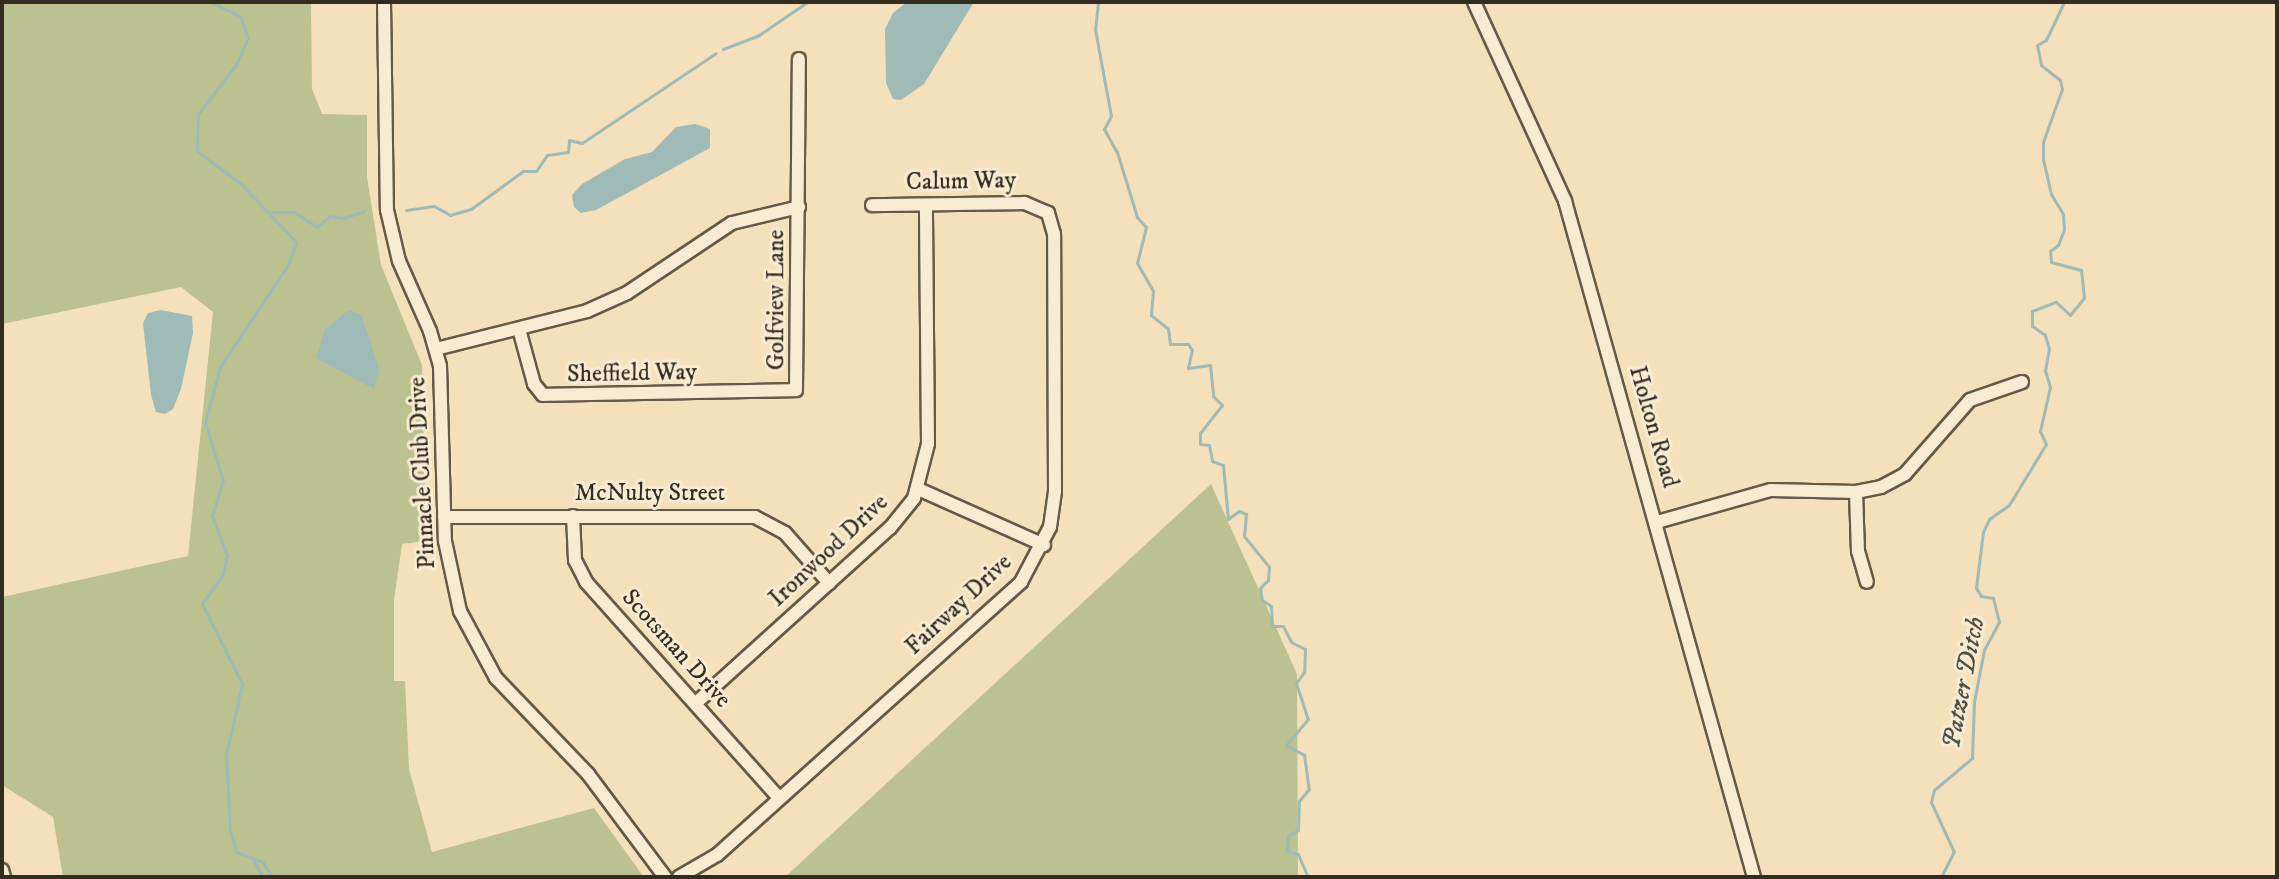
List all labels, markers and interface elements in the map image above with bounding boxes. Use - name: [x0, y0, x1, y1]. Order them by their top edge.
- street label: Calum Way: [906, 167, 1016, 197]
- street label: Golfview Lane: [763, 230, 791, 370]
- street label: Sheffield Way: [567, 358, 697, 390]
- street label: Holton Road: [1622, 363, 1684, 491]
- street label: Pinnacle Club Drive: [404, 376, 442, 570]
- street label: McNulty Street: [575, 480, 725, 508]
- street label: Ironwood Drive: [764, 489, 894, 613]
- street label: Fairway Drive: [900, 548, 1018, 662]
- street label: Scotsman Drive: [615, 584, 737, 714]
- water label: Patzer Ditch: [1936, 614, 1992, 752]

